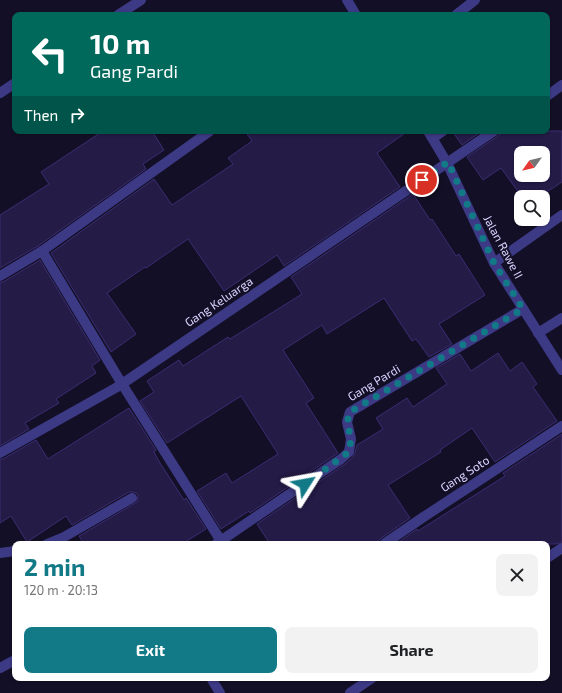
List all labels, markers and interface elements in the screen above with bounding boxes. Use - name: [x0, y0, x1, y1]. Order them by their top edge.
- text: 10 m: [90, 26, 150, 60]
- icon: left: [24, 28, 76, 80]
- text: Gang Pardi: [90, 60, 178, 82]
- icon: right: [66, 104, 88, 126]
- text: Then: [24, 106, 58, 124]
- north arrow: [514, 146, 550, 182]
- map controls: [514, 146, 550, 226]
- pin: [405, 163, 439, 197]
- icon: arrive: [411, 169, 433, 191]
- button: search: [514, 190, 550, 226]
- street label: Jalan Rawe II: [481, 212, 526, 281]
- street label: Gang Keluarga: [182, 273, 255, 329]
- street label: Gang Pardi: [345, 361, 402, 403]
- street label: Gang Soto: [437, 452, 492, 494]
- position arrow: [284, 463, 326, 505]
- text: 2 min: [24, 552, 85, 581]
- button: close: [496, 554, 538, 596]
- text: 120 m · 20:13: [24, 582, 98, 598]
- button: Exit: [24, 627, 277, 673]
- button: Share: [285, 627, 538, 673]

